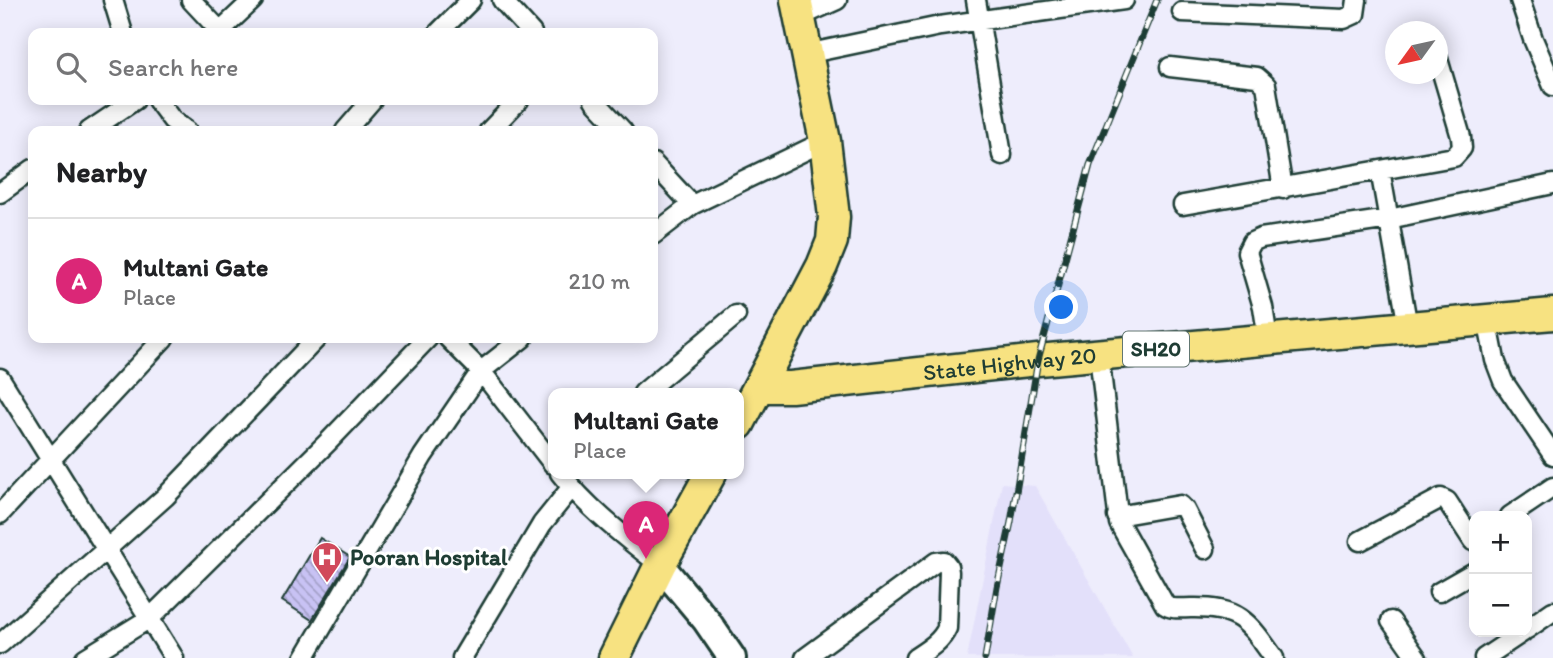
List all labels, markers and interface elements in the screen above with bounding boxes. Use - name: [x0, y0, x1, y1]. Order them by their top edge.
- north arrow: [1385, 21, 1448, 84]
- search box: [28, 28, 658, 105]
- icon: search: [52, 48, 90, 86]
- text: Search here: [108, 51, 238, 83]
- text: Nearby: [56, 153, 147, 190]
- text: Multani Gate: [123, 251, 268, 283]
- text: A: [72, 267, 86, 295]
- text: 210 m: [569, 267, 630, 295]
- text: Place: [123, 283, 176, 311]
- your location: [1044, 290, 1078, 324]
- road number: SH20: [1123, 332, 1189, 366]
- street label: State Highway 20: [922, 341, 1098, 386]
- popup: [548, 388, 744, 479]
- text: Multani Gate: [573, 404, 719, 436]
- text: Place: [573, 436, 626, 464]
- pin: A: [623, 501, 669, 559]
- map controls: [1469, 511, 1532, 637]
- button: +: [1469, 511, 1532, 574]
- hospital icon: Pooran Hospital: [310, 540, 344, 584]
- place label: Pooran Hospital: [350, 543, 508, 571]
- button: −: [1469, 574, 1532, 637]

